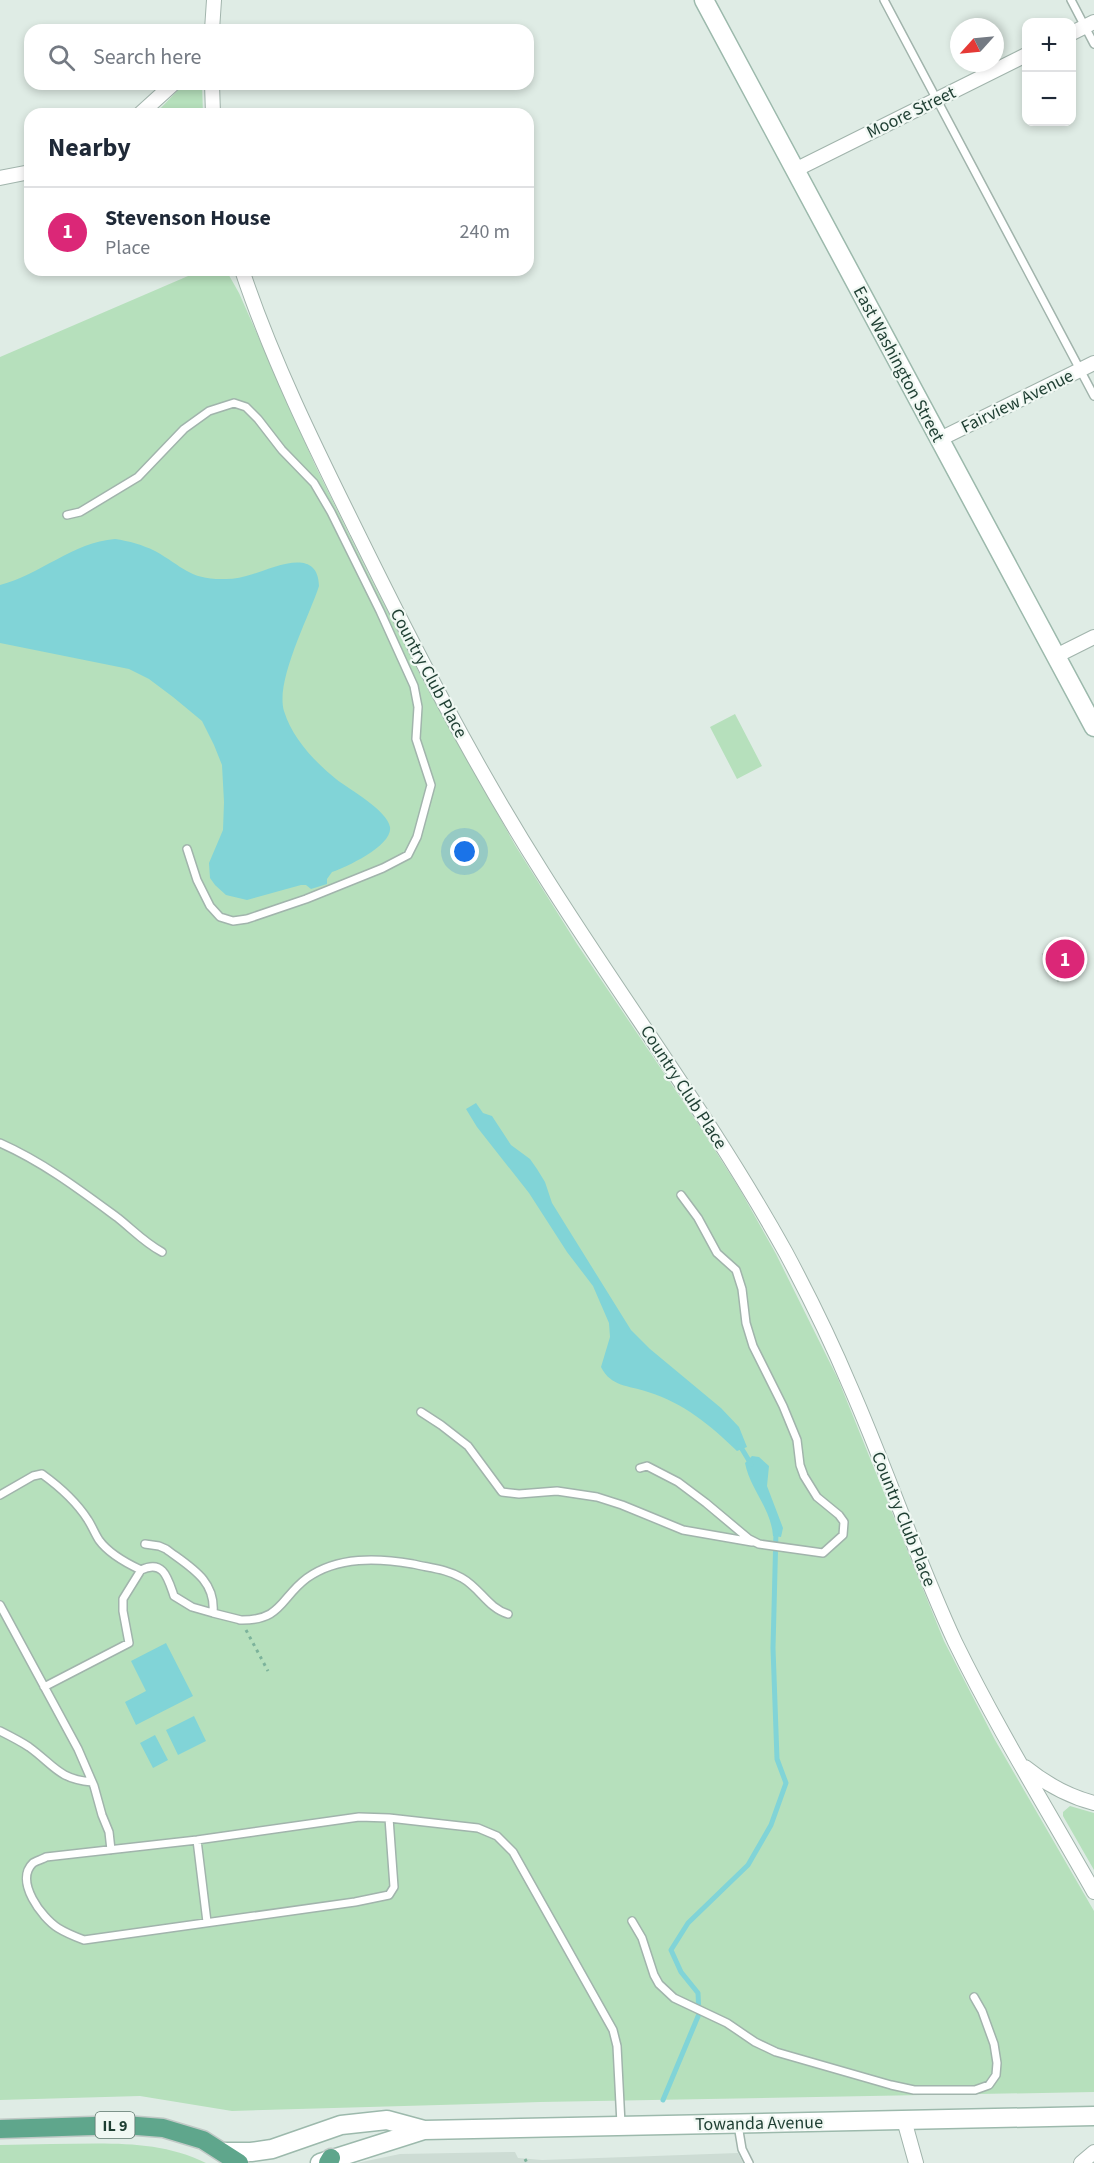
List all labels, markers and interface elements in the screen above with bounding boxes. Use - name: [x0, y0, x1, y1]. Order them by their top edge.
- north arrow: [950, 18, 1004, 72]
- map controls: [1022, 18, 1076, 126]
- button: +: [1022, 18, 1076, 72]
- search box: [24, 24, 534, 90]
- icon: search: [45, 41, 78, 74]
- text: Search here: [93, 41, 201, 73]
- button: −: [1022, 72, 1076, 126]
- street label: Moore Street: [862, 80, 960, 145]
- text: Nearby: [48, 129, 131, 166]
- text: Stevenson House: [105, 202, 271, 234]
- text: 1: [62, 218, 73, 246]
- text: 240 m: [460, 218, 510, 246]
- text: Place: [105, 234, 150, 262]
- street label: East Washington Street: [847, 282, 950, 447]
- street label: Fairview Avenue: [957, 363, 1078, 440]
- street label: Country Club Place: [384, 604, 473, 742]
- your location: [450, 837, 479, 866]
- pin: 1: [1046, 936, 1084, 982]
- street label: Country Club Place: [634, 1020, 733, 1154]
- street label: Country Club Place: [865, 1448, 942, 1590]
- street label: Towanda Avenue: [695, 2110, 823, 2137]
- road number: IL 9: [96, 2112, 134, 2138]

